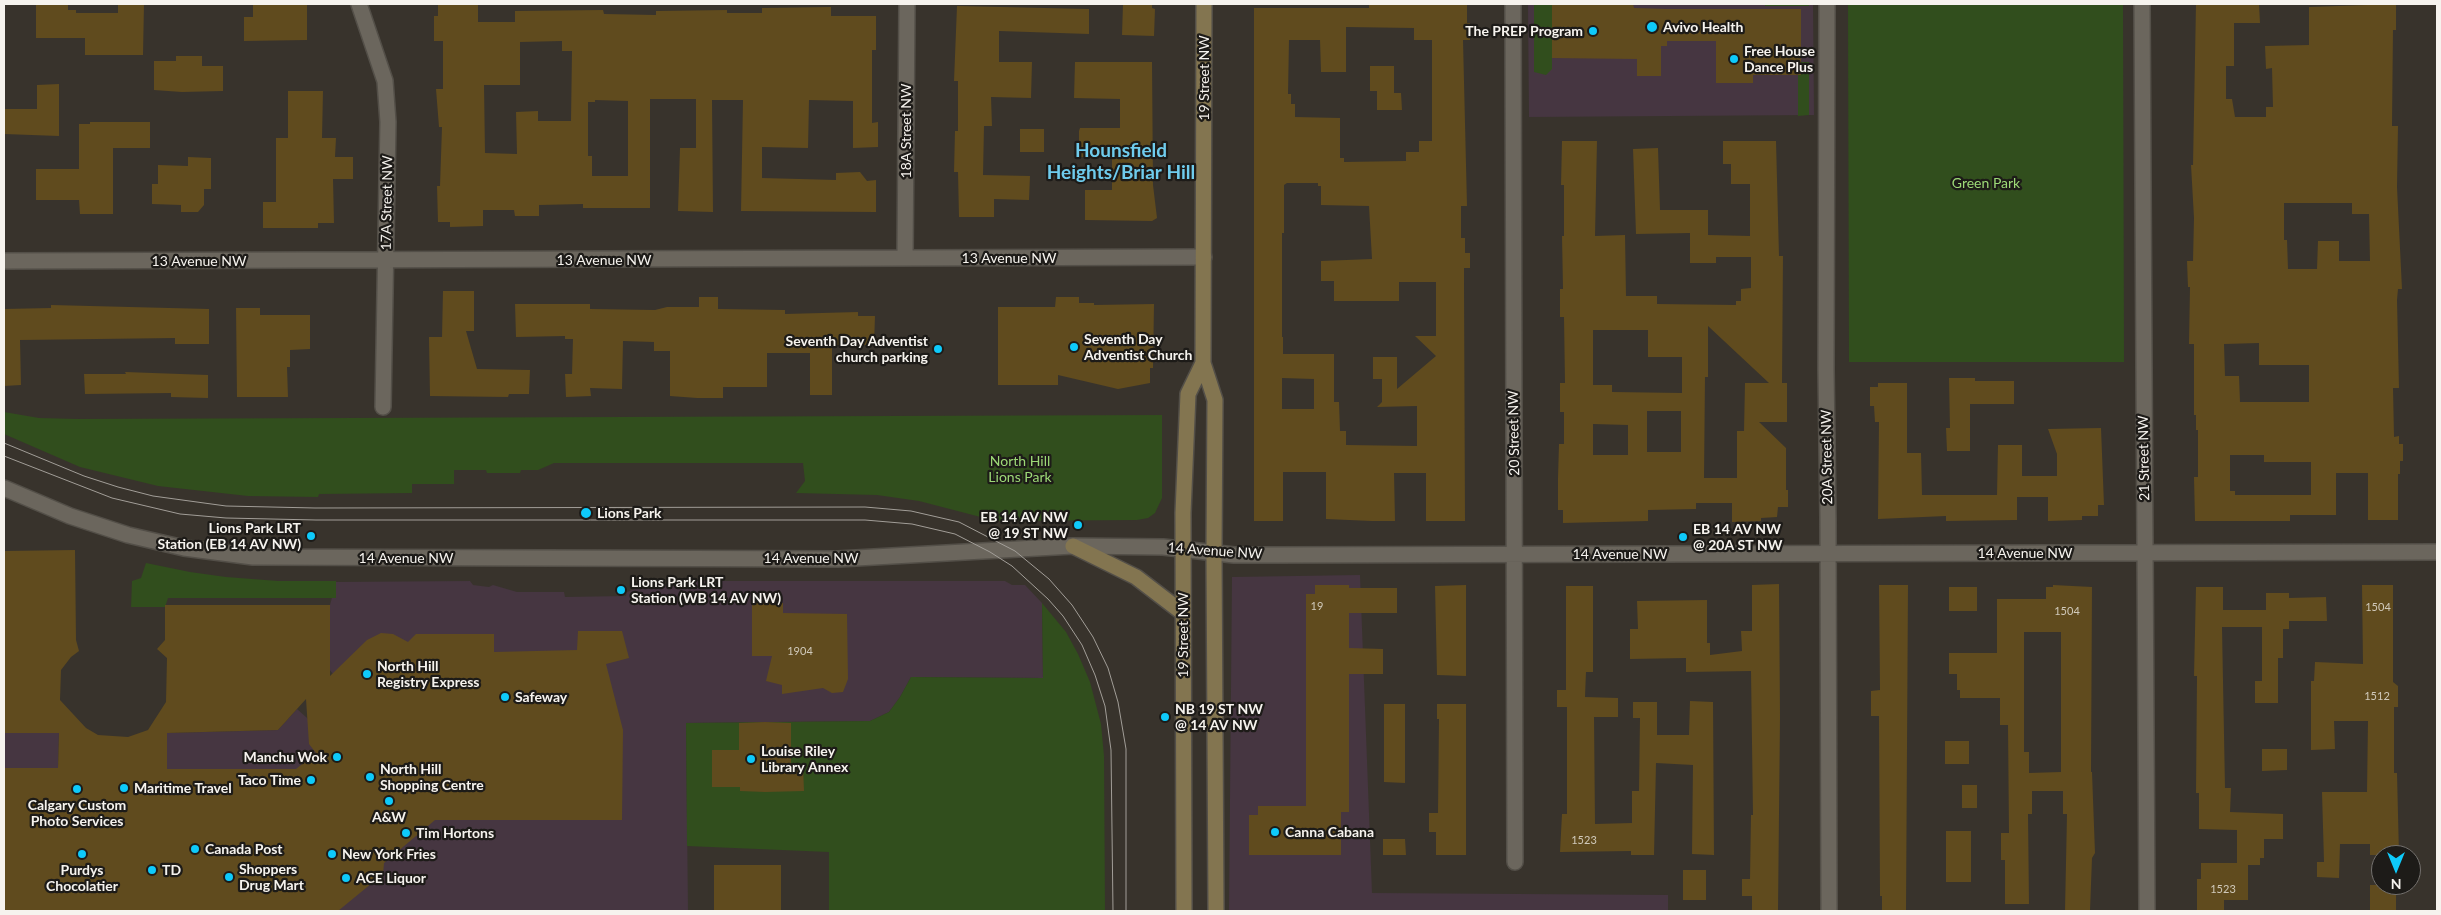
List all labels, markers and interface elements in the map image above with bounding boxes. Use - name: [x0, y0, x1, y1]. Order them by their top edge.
- place label: Avivo Health: [1663, 19, 1743, 35]
- marker: Avivo Health: [1645, 20, 1659, 34]
- place label: The PREP Program: [1465, 23, 1583, 39]
- marker: The PREP Program: [1587, 25, 1599, 37]
- street label: 19 Street NW: [1196, 35, 1212, 121]
- place label: Free House Dance Plus: [1744, 43, 1815, 75]
- marker: Free House Dance Plus: [1728, 53, 1740, 65]
- street label: 18A Street NW: [898, 84, 914, 178]
- district label: Hounsfield Heights/Briar Hill: [1047, 140, 1195, 184]
- street label: 17A Street NW: [378, 155, 396, 251]
- park label: Green Park: [1952, 175, 2020, 191]
- street label: 13 Avenue NW: [962, 250, 1056, 266]
- street label: 13 Avenue NW: [557, 252, 651, 268]
- street label: 13 Avenue NW: [152, 253, 246, 269]
- place label: Seventh Day Adventist Church: [1084, 331, 1192, 364]
- place label: Seventh Day Adventist church parking: [786, 333, 928, 366]
- marker: Seventh Day Adventist Church: [1068, 341, 1080, 353]
- marker: Seventh Day Adventist church parking: [932, 343, 944, 355]
- street label: 20 Street NW: [1505, 390, 1523, 476]
- street label: 20A Street NW: [1818, 409, 1836, 505]
- street label: 21 Street NW: [2135, 415, 2153, 501]
- park label: North Hill Lions Park: [988, 453, 1052, 486]
- place label: Lions Park: [597, 505, 662, 521]
- marker: Lions Park: [579, 506, 593, 520]
- place label: EB 14 AV NW @ 19 ST NW: [980, 509, 1068, 542]
- marker: EB 14 AV NW @ 19 ST NW: [1072, 519, 1084, 531]
- place label: Lions Park LRT Station (EB 14 AV NW): [158, 520, 301, 552]
- place label: EB 14 AV NW @ 20A ST NW: [1693, 521, 1783, 554]
- marker: Lions Park LRT Station (EB 14 AV NW): [305, 530, 317, 542]
- marker: EB 14 AV NW @ 20A ST NW: [1677, 531, 1689, 543]
- street label: 14 Avenue NW: [1167, 539, 1263, 563]
- street label: 14 Avenue NW: [1978, 545, 2072, 561]
- street label: 14 Avenue NW: [1573, 546, 1667, 562]
- street label: 14 Avenue NW: [359, 550, 453, 566]
- street label: 14 Avenue NW: [764, 550, 858, 566]
- place label: Lions Park LRT Station (WB 14 AV NW): [631, 574, 781, 606]
- marker: Lions Park LRT Station (WB 14 AV NW): [615, 584, 627, 596]
- street label: 19 Street NW: [1175, 592, 1191, 678]
- house number: 19: [1311, 599, 1323, 613]
- house number: 1504: [2365, 600, 2391, 614]
- house number: 1504: [2054, 604, 2080, 618]
- house number: 1904: [787, 644, 813, 658]
- place label: North Hill Registry Express: [377, 658, 479, 690]
- marker: North Hill Registry Express: [361, 668, 373, 680]
- place label: Safeway: [515, 689, 567, 705]
- house number: 1512: [2364, 689, 2390, 703]
- marker: Safeway: [499, 691, 511, 703]
- place label: NB 19 ST NW @ 14 AV NW: [1175, 701, 1263, 734]
- marker: NB 19 ST NW @ 14 AV NW: [1159, 711, 1171, 723]
- place label: Louise Riley Library Annex: [761, 743, 848, 776]
- place label: Manchu Wok: [244, 749, 327, 765]
- marker: Manchu Wok: [331, 751, 343, 763]
- marker: Louise Riley Library Annex: [745, 753, 757, 765]
- place label: North Hill Shopping Centre: [380, 761, 484, 794]
- marker: North Hill Shopping Centre: [364, 771, 376, 783]
- place label: Taco Time: [238, 772, 301, 788]
- marker: Taco Time: [305, 774, 317, 786]
- place label: Maritime Travel: [134, 780, 232, 796]
- marker: Maritime Travel: [118, 782, 130, 794]
- marker: Calgary Custom Photo Services: [71, 783, 83, 795]
- marker: A&W: [383, 795, 395, 807]
- place label: Calgary Custom Photo Services: [28, 797, 126, 830]
- place label: A&W: [372, 809, 406, 825]
- place label: Canna Cabana: [1285, 824, 1374, 840]
- place label: Tim Hortons: [416, 825, 494, 841]
- marker: Canna Cabana: [1269, 826, 1281, 838]
- marker: Tim Hortons: [400, 827, 412, 839]
- house number: 1523: [1571, 833, 1597, 847]
- place label: Canada Post: [205, 841, 283, 857]
- marker: Canada Post: [189, 843, 201, 855]
- north arrow: [2371, 845, 2421, 895]
- place label: New York Fries: [342, 846, 436, 862]
- marker: Purdys Chocolatier: [76, 848, 88, 860]
- marker: New York Fries: [326, 848, 338, 860]
- place label: Shoppers Drug Mart: [239, 861, 304, 894]
- place label: Purdys Chocolatier: [46, 862, 118, 894]
- place label: TD: [162, 862, 181, 878]
- marker: TD: [146, 864, 158, 876]
- place label: ACE Liquor: [356, 870, 426, 886]
- marker: Shoppers Drug Mart: [223, 871, 235, 883]
- marker: ACE Liquor: [340, 872, 352, 884]
- text: N: [2391, 876, 2401, 893]
- house number: 1523: [2210, 882, 2236, 896]

